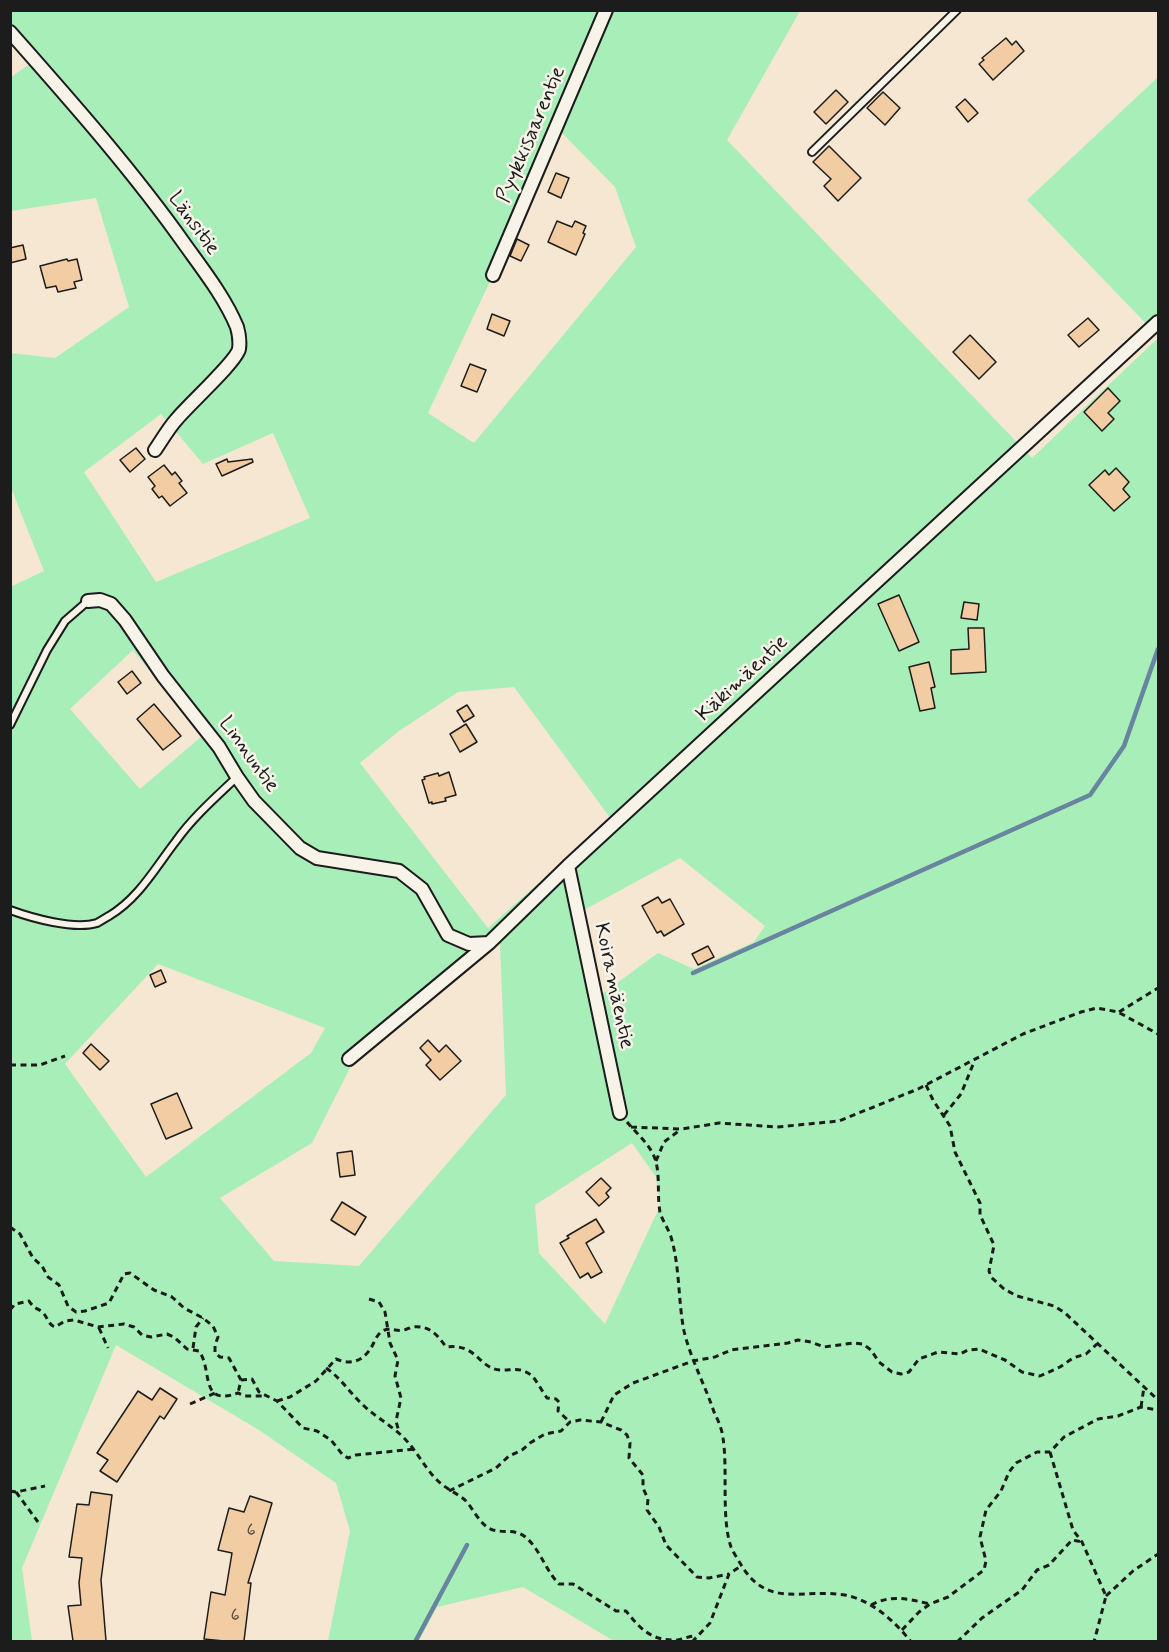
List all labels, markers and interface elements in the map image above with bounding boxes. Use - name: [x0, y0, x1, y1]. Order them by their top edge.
- street label: Pyykkisaarentie: [492, 63, 572, 207]
- street label: Länsitie: [162, 187, 224, 261]
- street label: Käkimäentie: [692, 630, 794, 728]
- street label: Linnuntie: [212, 712, 284, 798]
- street label: Koiramäentie: [587, 921, 639, 1051]
- house number: 6: [246, 1520, 256, 1542]
- house number: 6: [230, 1605, 240, 1627]

